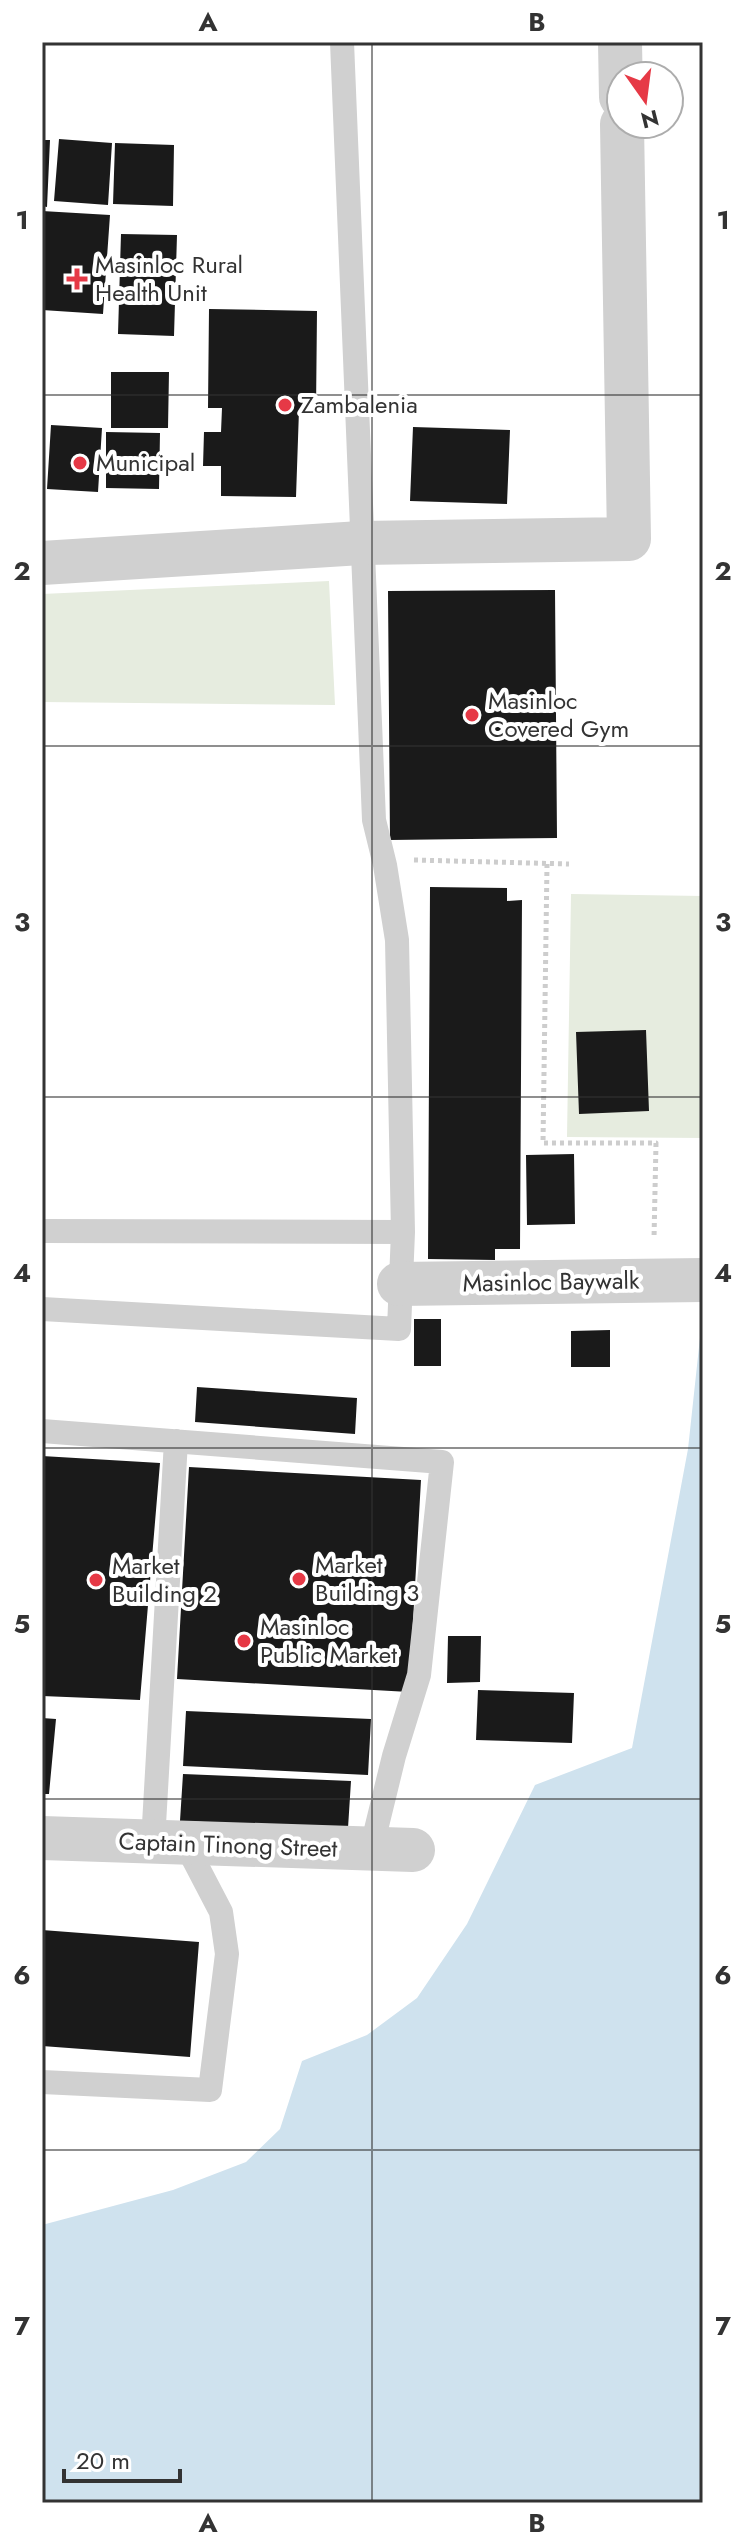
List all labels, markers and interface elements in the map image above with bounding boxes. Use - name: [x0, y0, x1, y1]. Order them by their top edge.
- text: A: [197, 3, 218, 41]
- text: B: [528, 3, 546, 41]
- north arrow: [605, 60, 685, 140]
- text: N: [637, 102, 662, 137]
- text: 1: [15, 201, 29, 239]
- text: 1: [716, 201, 730, 239]
- place label: Masinloc Rural Health Unit: [95, 247, 243, 310]
- marker: Masinloc Rural Health Unit: [66, 268, 88, 290]
- place label: Zambalenia: [301, 387, 418, 422]
- marker: Zambalenia: [276, 396, 294, 414]
- place label: Municipal: [96, 445, 195, 480]
- marker: Municipal: [71, 454, 89, 472]
- text: 2: [13, 552, 31, 590]
- text: 2: [714, 552, 732, 590]
- place label: Masinloc Covered Gym: [488, 683, 629, 746]
- marker: Masinloc Covered Gym: [463, 706, 481, 724]
- text: 3: [14, 903, 30, 941]
- text: 3: [715, 903, 731, 941]
- text: 4: [13, 1254, 31, 1292]
- text: 4: [714, 1254, 732, 1292]
- street label: Masinloc Baywalk: [462, 1262, 640, 1301]
- place label: Market Building 3: [315, 1547, 419, 1610]
- place label: Market Building 2: [112, 1548, 217, 1611]
- marker: Market Building 3: [290, 1570, 308, 1588]
- marker: Market Building 2: [87, 1571, 105, 1589]
- text: 5: [14, 1605, 30, 1643]
- text: 5: [715, 1605, 731, 1643]
- place label: Masinloc Public Market: [260, 1609, 397, 1672]
- marker: Masinloc Public Market: [235, 1632, 253, 1650]
- street label: Captain Tinong Street: [118, 1823, 338, 1866]
- text: 6: [13, 1956, 31, 1994]
- text: 6: [714, 1956, 732, 1994]
- text: 7: [14, 2307, 30, 2345]
- text: 7: [715, 2307, 731, 2345]
- scale bar: [64, 2433, 180, 2483]
- text: 20 m: [76, 2443, 130, 2478]
- text: A: [197, 2504, 218, 2542]
- text: B: [528, 2504, 546, 2542]

